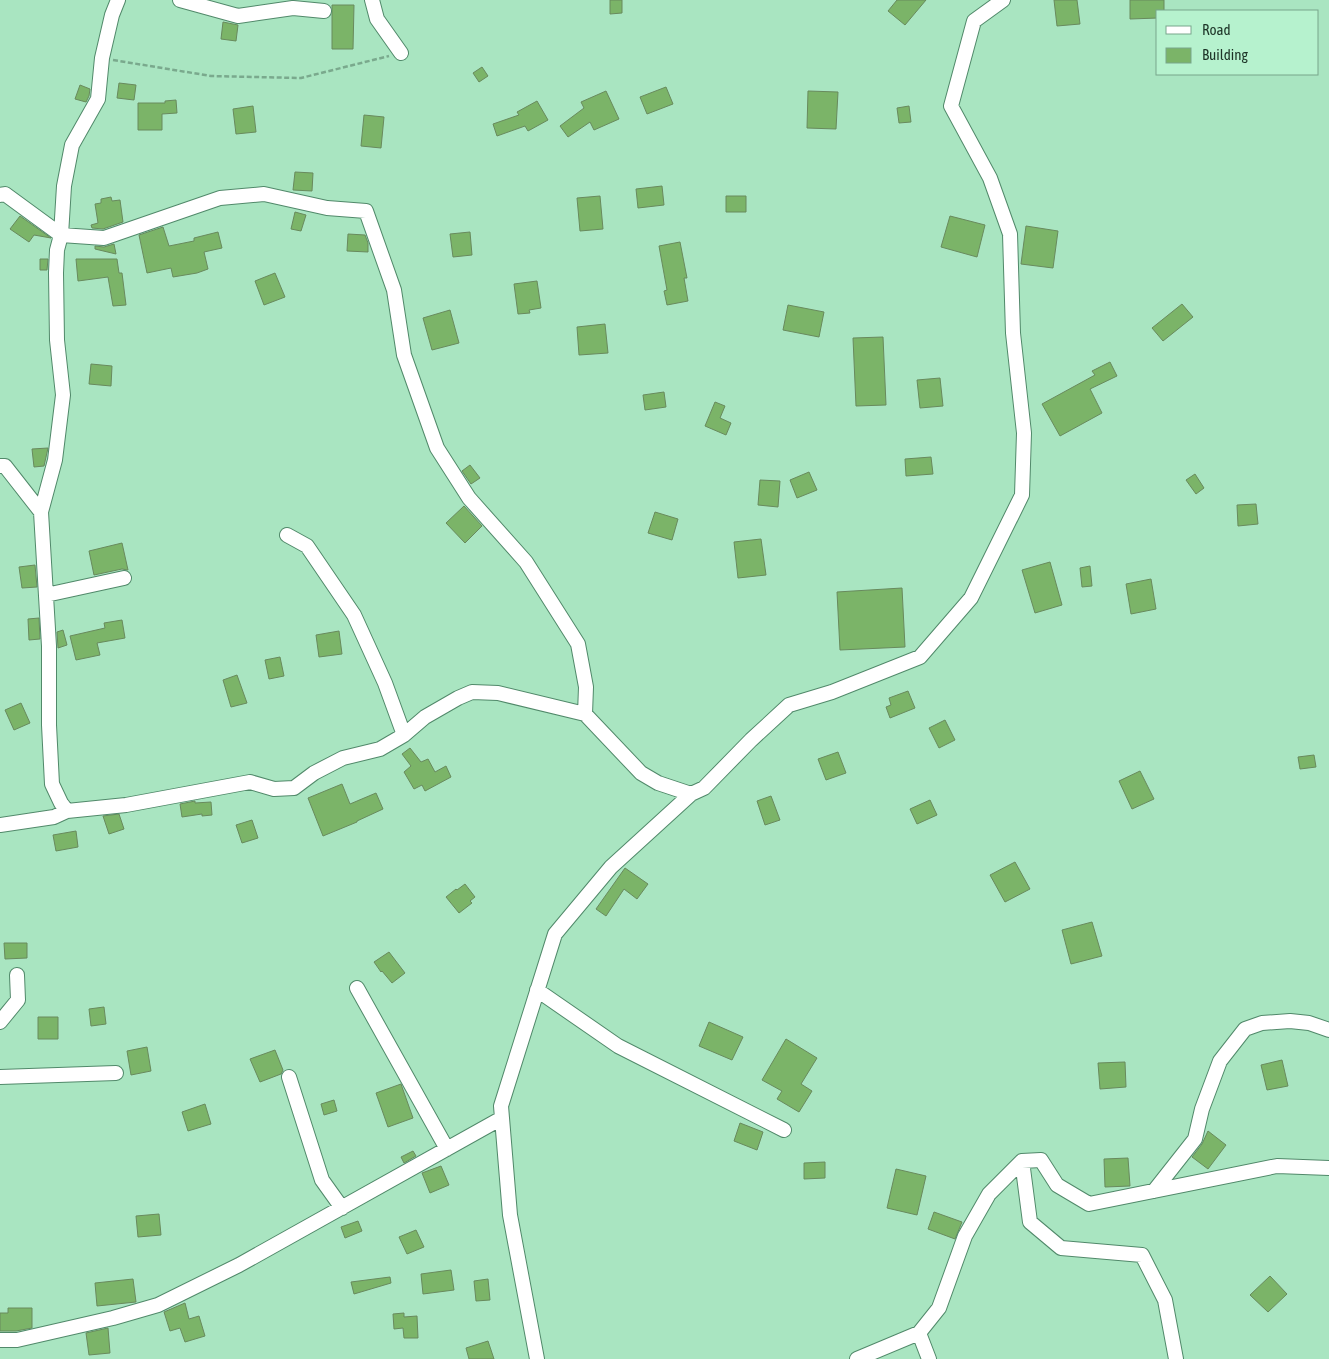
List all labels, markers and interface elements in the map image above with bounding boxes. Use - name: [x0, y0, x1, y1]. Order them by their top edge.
- legend: [1156, 10, 1319, 75]
- text: Road: [1202, 21, 1231, 38]
- text: Building: [1202, 46, 1248, 63]

